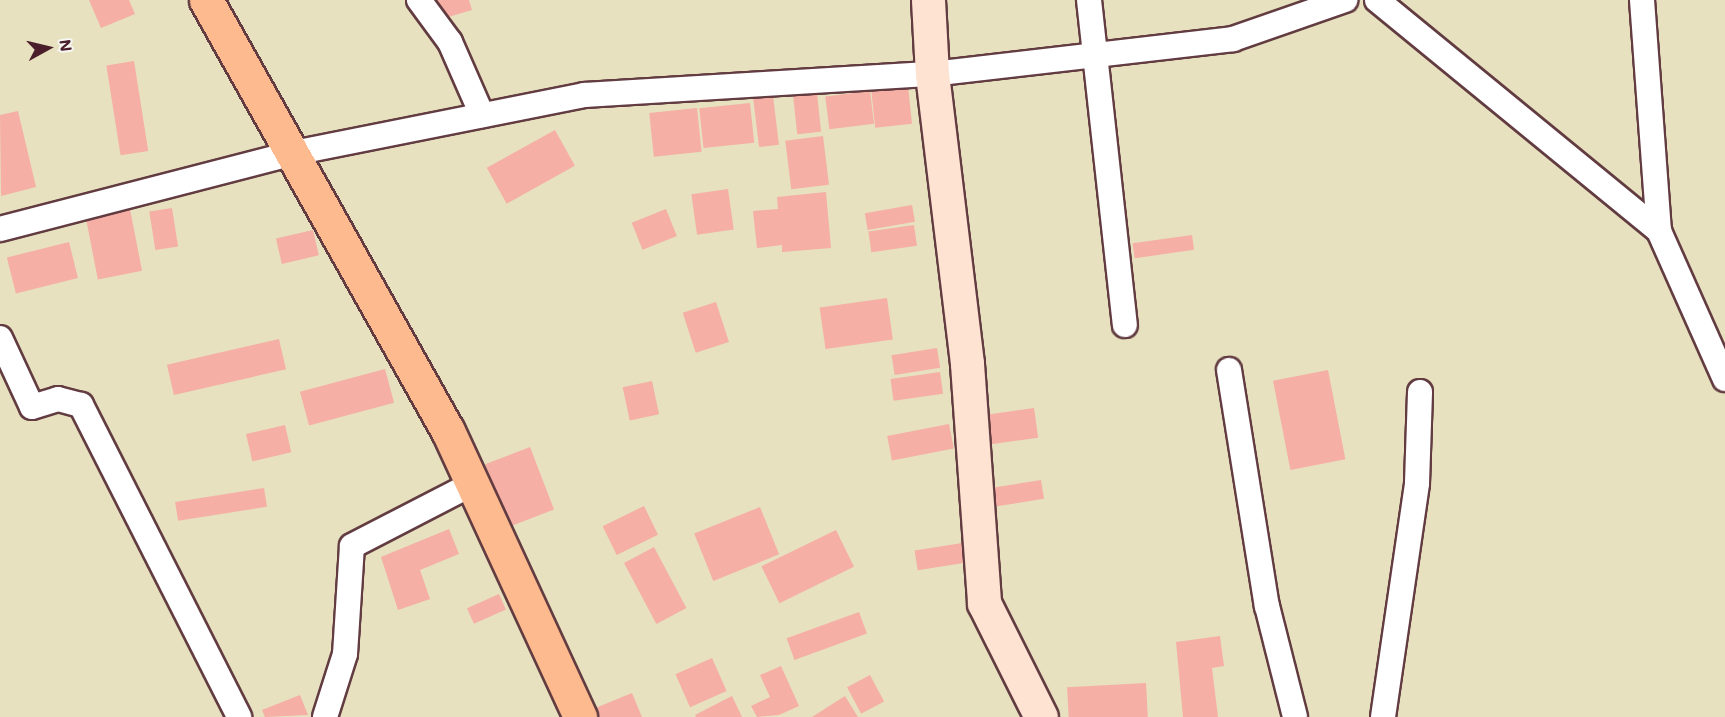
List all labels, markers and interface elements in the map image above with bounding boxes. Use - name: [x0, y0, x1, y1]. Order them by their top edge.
- north arrow: [18, 18, 78, 78]
- text: N: [55, 38, 78, 53]

